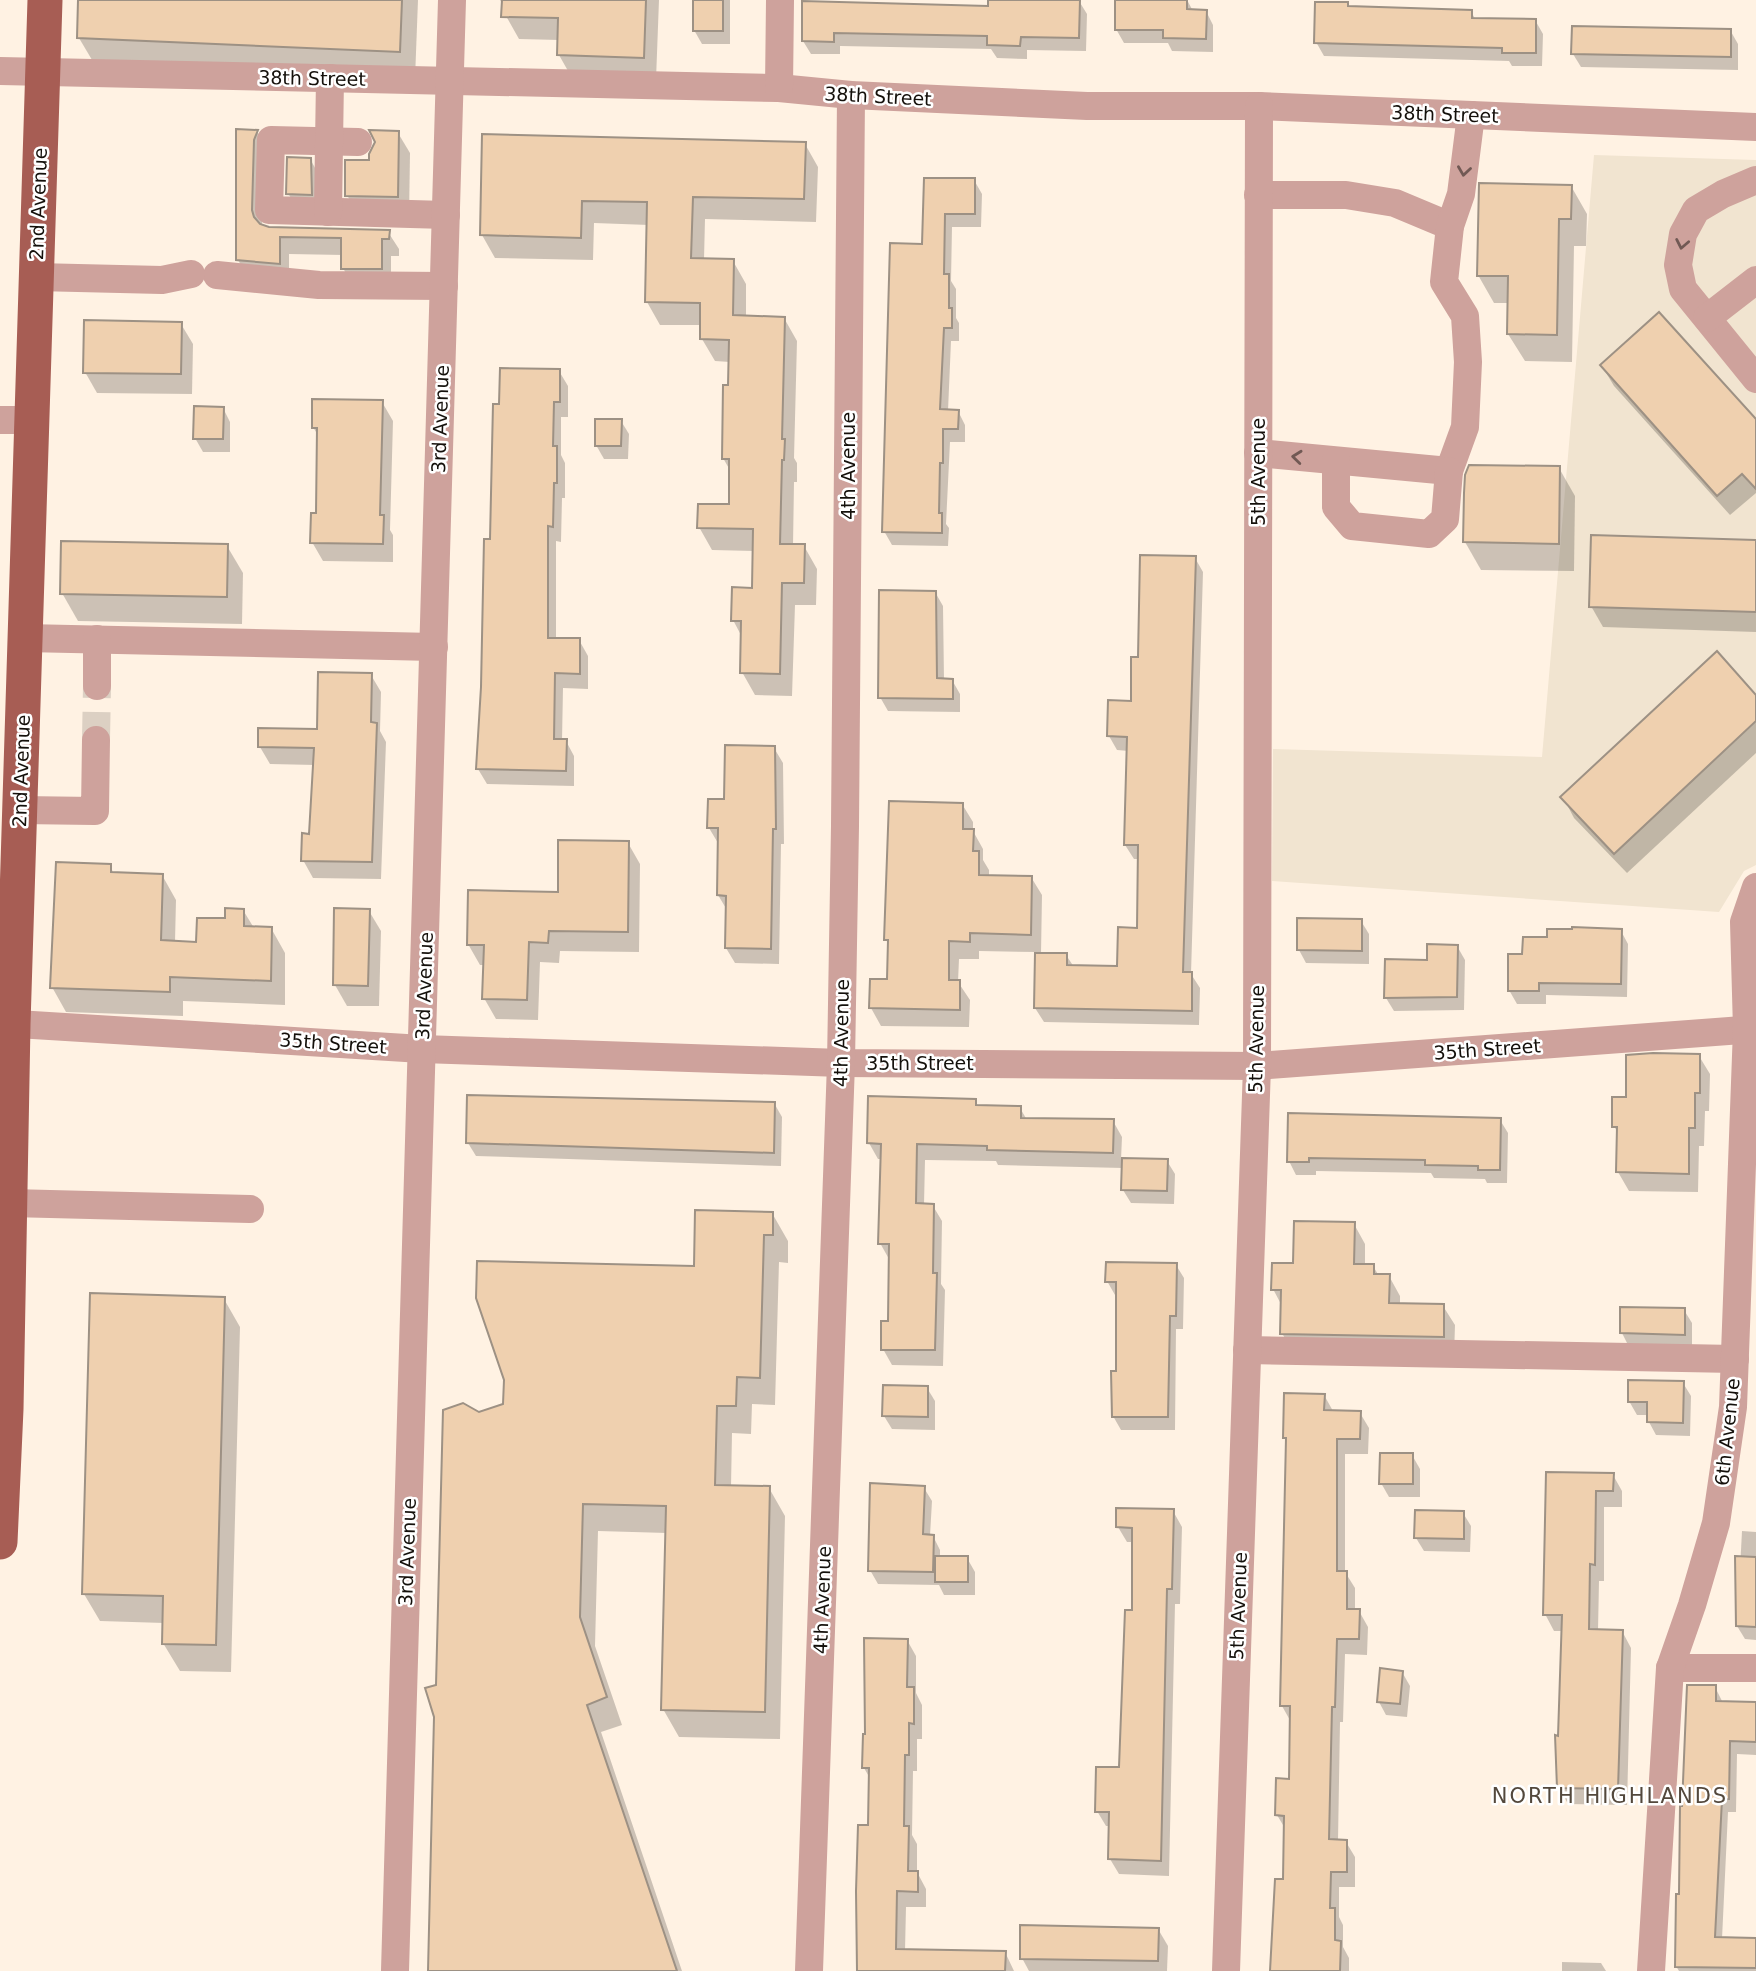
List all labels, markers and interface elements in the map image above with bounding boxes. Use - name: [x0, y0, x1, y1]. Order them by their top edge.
- street label: 38th Street: [258, 66, 366, 90]
- street label: 38th Street: [824, 82, 932, 110]
- street label: 38th Street: [1391, 101, 1499, 127]
- street label: 2nd Avenue: [25, 147, 51, 261]
- one-way arrow: [1457, 165, 1472, 177]
- one-way arrow: [1676, 238, 1691, 250]
- street label: 3rd Avenue: [427, 365, 453, 473]
- street label: 4th Avenue: [837, 412, 859, 520]
- street label: 5th Avenue: [1247, 418, 1269, 526]
- one-way arrow: [1291, 450, 1302, 465]
- street label: 2nd Avenue: [8, 714, 34, 828]
- street label: 3rd Avenue: [411, 932, 437, 1040]
- street label: 4th Avenue: [829, 979, 853, 1087]
- street label: 5th Avenue: [1244, 985, 1268, 1093]
- street label: 35th Street: [279, 1028, 387, 1058]
- street label: 35th Street: [1433, 1034, 1541, 1064]
- street label: 35th Street: [866, 1052, 974, 1074]
- street label: 6th Avenue: [1710, 1377, 1744, 1487]
- street label: 3rd Avenue: [394, 1498, 420, 1606]
- street label: 4th Avenue: [809, 1546, 835, 1654]
- street label: 5th Avenue: [1225, 1552, 1251, 1660]
- district label: NORTH HIGHLANDS: [1492, 1784, 1728, 1808]

